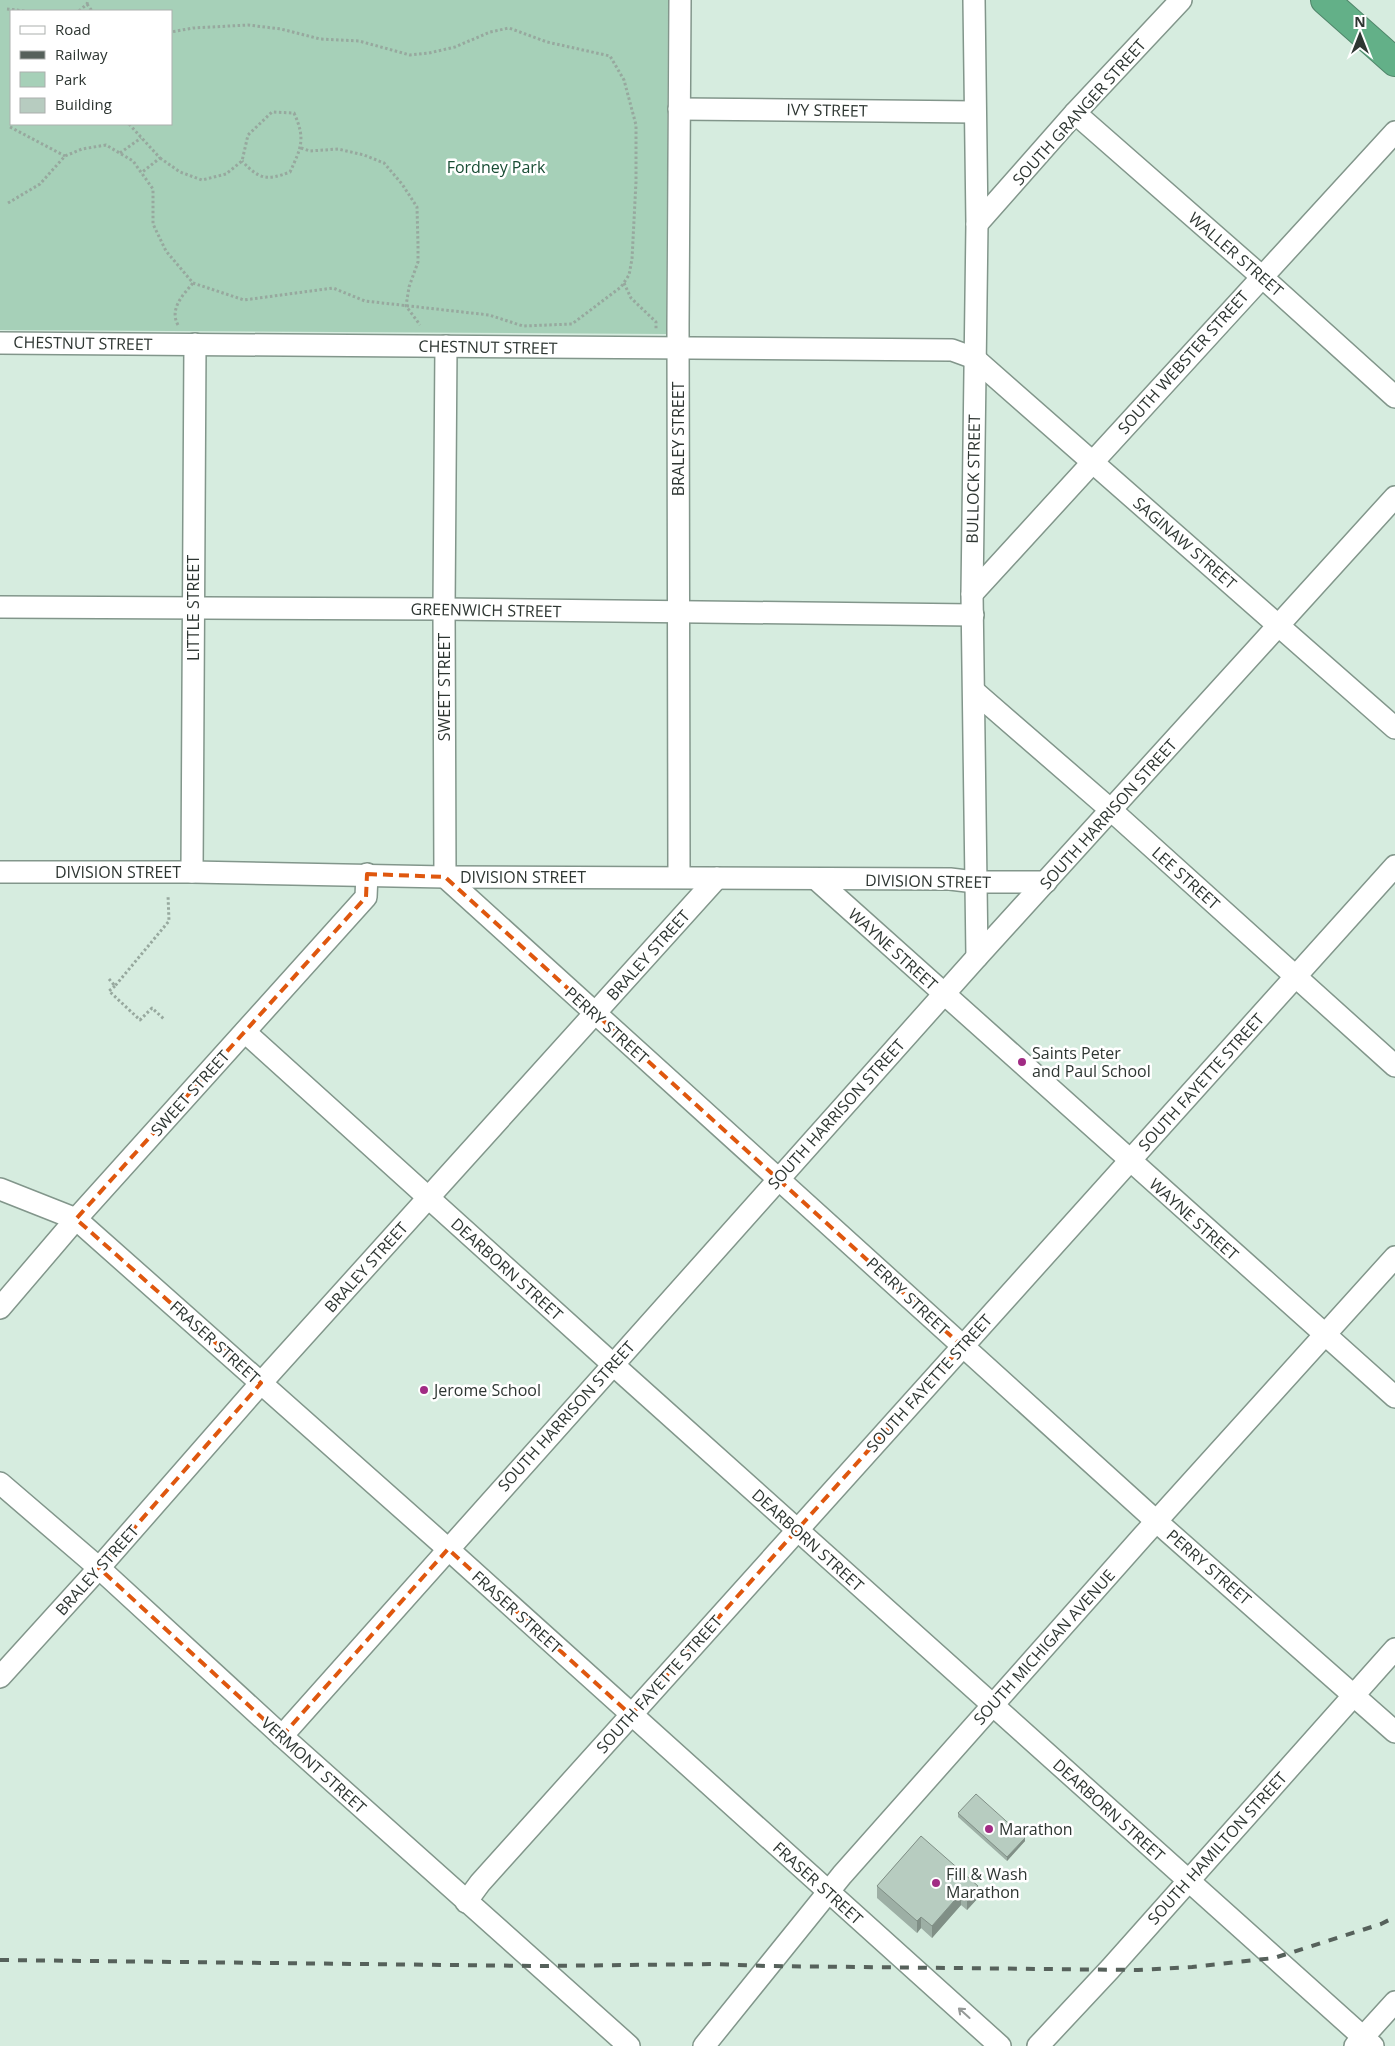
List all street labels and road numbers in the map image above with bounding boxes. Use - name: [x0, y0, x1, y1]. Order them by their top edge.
- street label: SOUTH GRANGER STREET: [1007, 34, 1151, 190]
- street label: IVY STREET: [786, 98, 868, 122]
- street label: WALLER STREET: [1184, 207, 1288, 301]
- street label: SOUTH WEBSTER STREET: [1113, 285, 1254, 439]
- street label: CHESTNUT STREET: [13, 331, 153, 355]
- street label: CHESTNUT STREET: [418, 335, 558, 359]
- street label: BRALEY STREET: [667, 381, 689, 496]
- street label: BULLOCK STREET: [961, 414, 985, 544]
- street label: SAGINAW STREET: [1129, 492, 1241, 594]
- street label: LITTLE STREET: [182, 555, 204, 661]
- street label: GREENWICH STREET: [410, 598, 562, 622]
- street label: SWEET STREET: [433, 633, 455, 741]
- street label: SOUTH HARRISON STREET: [1034, 734, 1182, 894]
- street label: LEE STREET: [1147, 842, 1225, 915]
- street label: DIVISION STREET: [55, 861, 181, 883]
- street label: DIVISION STREET: [460, 866, 586, 888]
- street label: DIVISION STREET: [865, 869, 991, 893]
- street label: WAYNE STREET: [844, 903, 942, 995]
- street label: BRALEY STREET: [601, 905, 695, 1005]
- street label: PERRY STREET: [560, 982, 654, 1069]
- street label: SOUTH FAYETTE STREET: [1133, 1008, 1269, 1156]
- street label: SOUTH HARRISON STREET: [762, 1034, 910, 1194]
- street label: SWEET STREET: [146, 1045, 235, 1141]
- street label: WAYNE STREET: [1145, 1173, 1243, 1265]
- street label: DEARBORN STREET: [446, 1213, 568, 1325]
- street label: BRALEY STREET: [319, 1217, 413, 1317]
- street label: PERRY STREET: [862, 1252, 954, 1340]
- street label: FRASER STREET: [165, 1296, 265, 1388]
- street label: SOUTH FAYETTE STREET: [861, 1309, 997, 1457]
- street label: SOUTH HARRISON STREET: [492, 1336, 640, 1496]
- street label: DEARBORN STREET: [747, 1484, 869, 1596]
- street label: BRALEY STREET: [50, 1520, 144, 1620]
- street label: PERRY STREET: [1162, 1524, 1256, 1610]
- street label: SOUTH MICHIGAN AVENUE: [968, 1565, 1120, 1729]
- street label: FRASER STREET: [467, 1566, 567, 1658]
- street label: SOUTH FAYETTE STREET: [591, 1610, 727, 1758]
- street label: VERMONT STREET: [257, 1712, 371, 1818]
- street label: DEARBORN STREET: [1048, 1754, 1170, 1866]
- street label: SOUTH HAMILTON STREET: [1142, 1767, 1292, 1929]
- street label: FRASER STREET: [768, 1837, 868, 1929]

